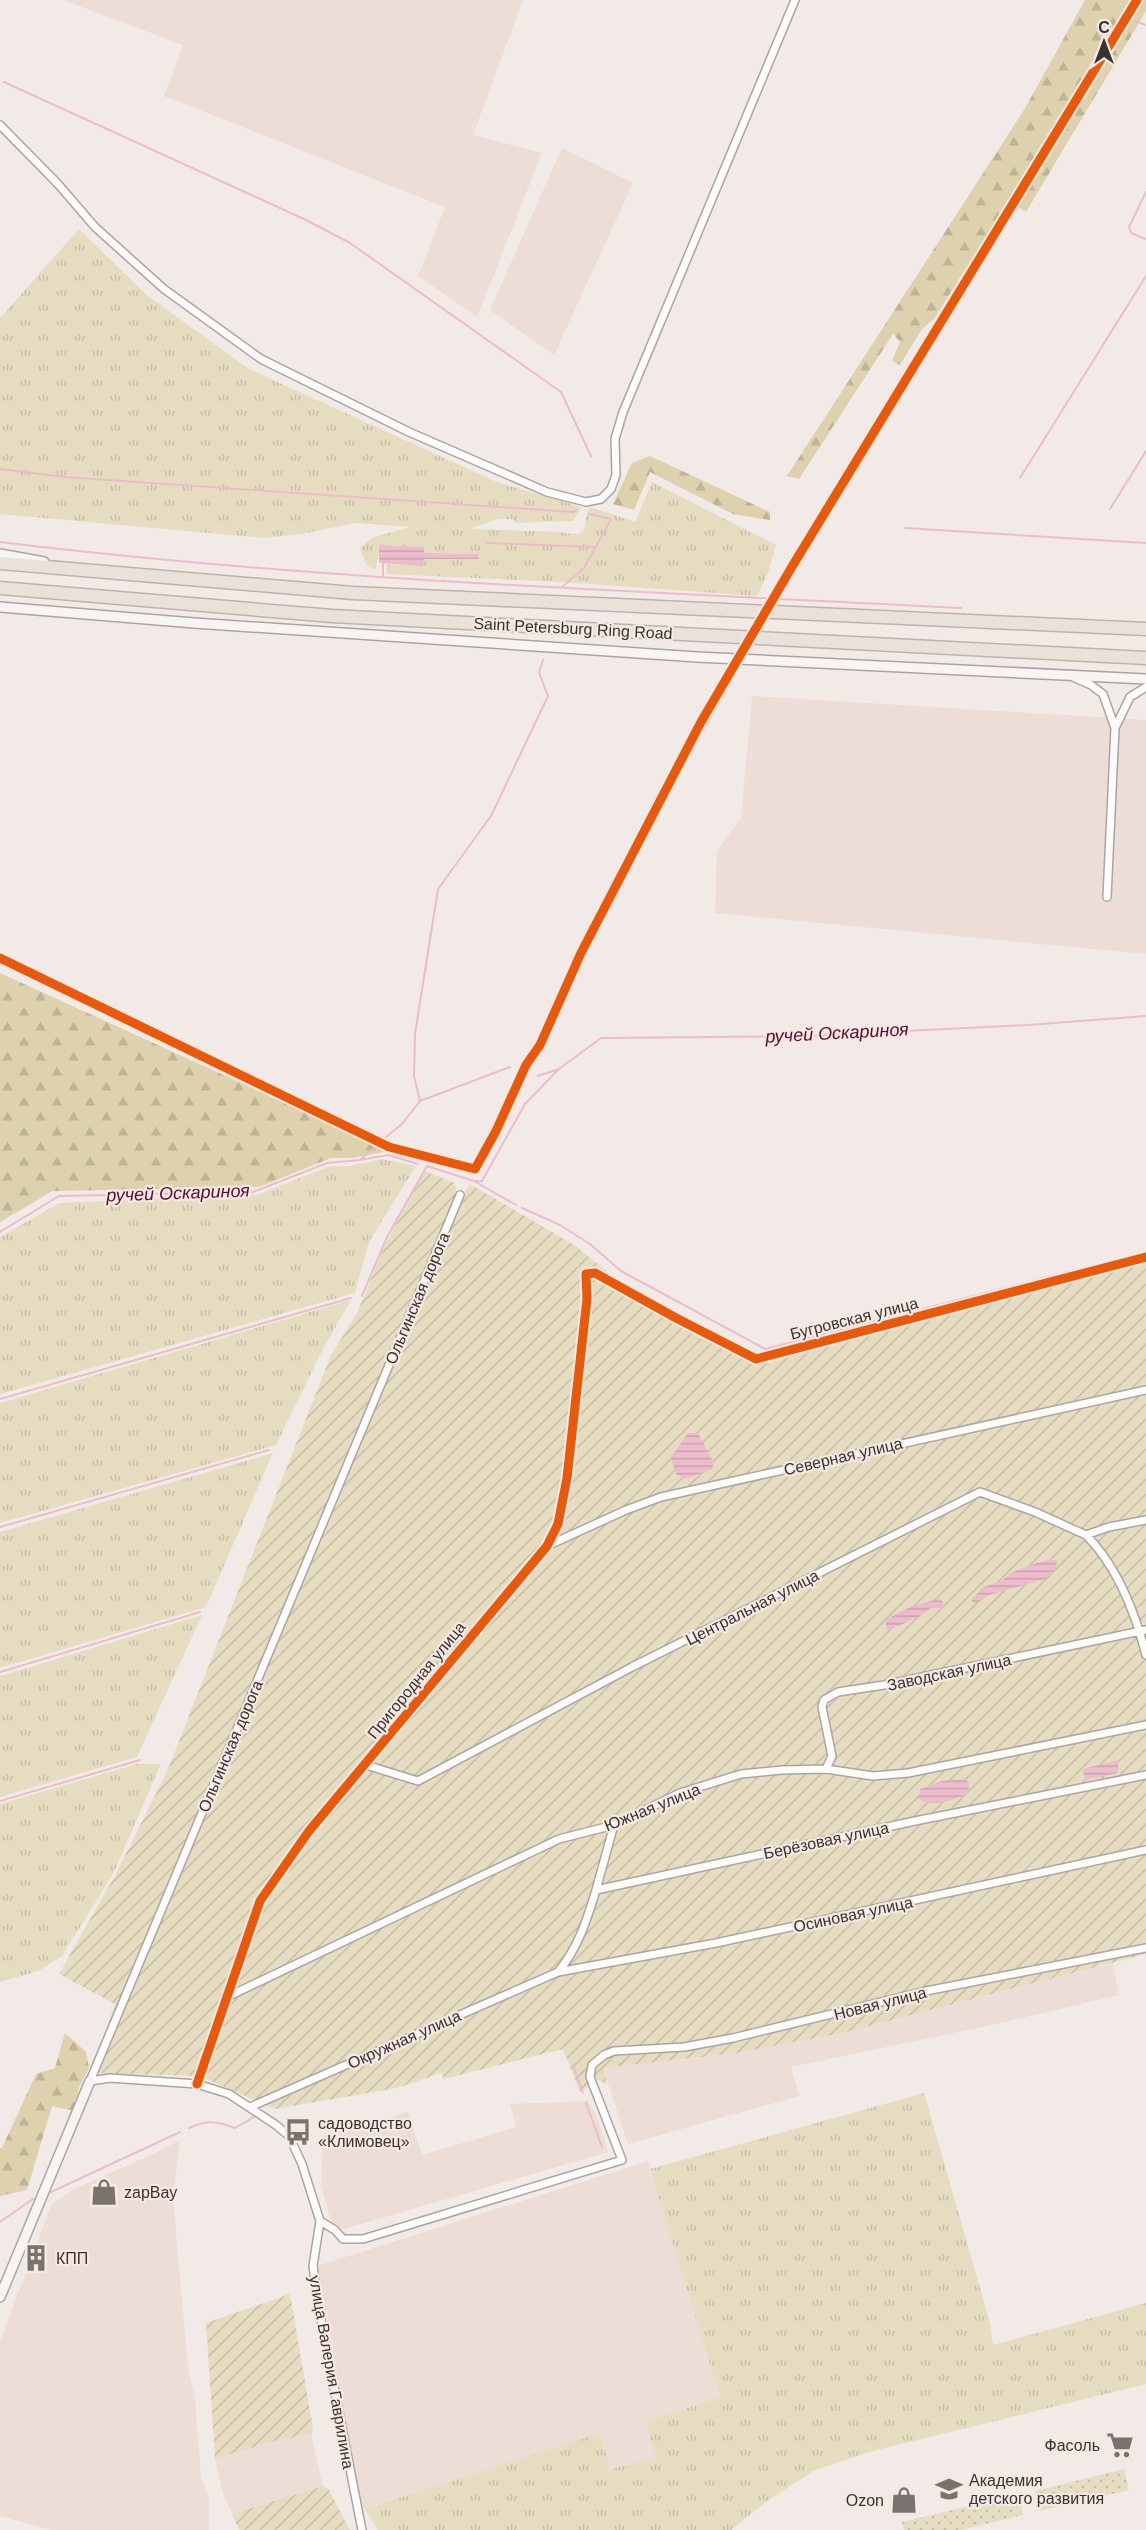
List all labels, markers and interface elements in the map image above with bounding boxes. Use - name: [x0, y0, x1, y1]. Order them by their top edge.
- north arrow: [1074, 12, 1134, 72]
- text: С: [1098, 19, 1110, 36]
- street label: Saint Petersburg Ring Road: [473, 615, 673, 642]
- water label: ручей Оскариноя: [764, 1019, 910, 1047]
- water label: ручей Оскариноя: [105, 1180, 250, 1206]
- street label: Ольгинская дорога: [382, 1230, 453, 1367]
- street label: Бугровская улица: [788, 1294, 920, 1343]
- street label: Северная улица: [782, 1435, 904, 1478]
- street label: Центральная улица: [683, 1566, 822, 1648]
- street label: Пригородная улица: [364, 1618, 469, 1742]
- street label: Заводская улица: [886, 1651, 1013, 1694]
- street label: Ольгинская дорога: [195, 1678, 266, 1815]
- street label: Южная улица: [602, 1780, 703, 1834]
- street label: Берёзовая улица: [762, 1819, 890, 1862]
- street label: Осиновая улица: [792, 1894, 914, 1935]
- street label: Новая улица: [832, 1984, 928, 2023]
- street label: Окружная улица: [345, 2007, 463, 2072]
- place label: садоводство «Климовец»: [318, 2115, 412, 2150]
- bus stop icon: садоводство «Климовец»: [283, 2117, 313, 2147]
- shop icon: zapBay: [89, 2177, 119, 2207]
- place label: zapBay: [124, 2184, 177, 2201]
- building icon: КПП: [21, 2243, 51, 2273]
- place label: КПП: [56, 2250, 88, 2267]
- street label: улица Валерия Гаврилина: [306, 2274, 357, 2470]
- supermarket icon: Фасоль: [1105, 2430, 1135, 2460]
- place label: Фасоль: [1045, 2437, 1100, 2454]
- place label: Академия детского развития: [969, 2472, 1104, 2507]
- school or university icon: Академия детского развития: [934, 2474, 964, 2504]
- shop icon: Ozon: [889, 2485, 919, 2515]
- place label: Ozon: [846, 2492, 884, 2509]

